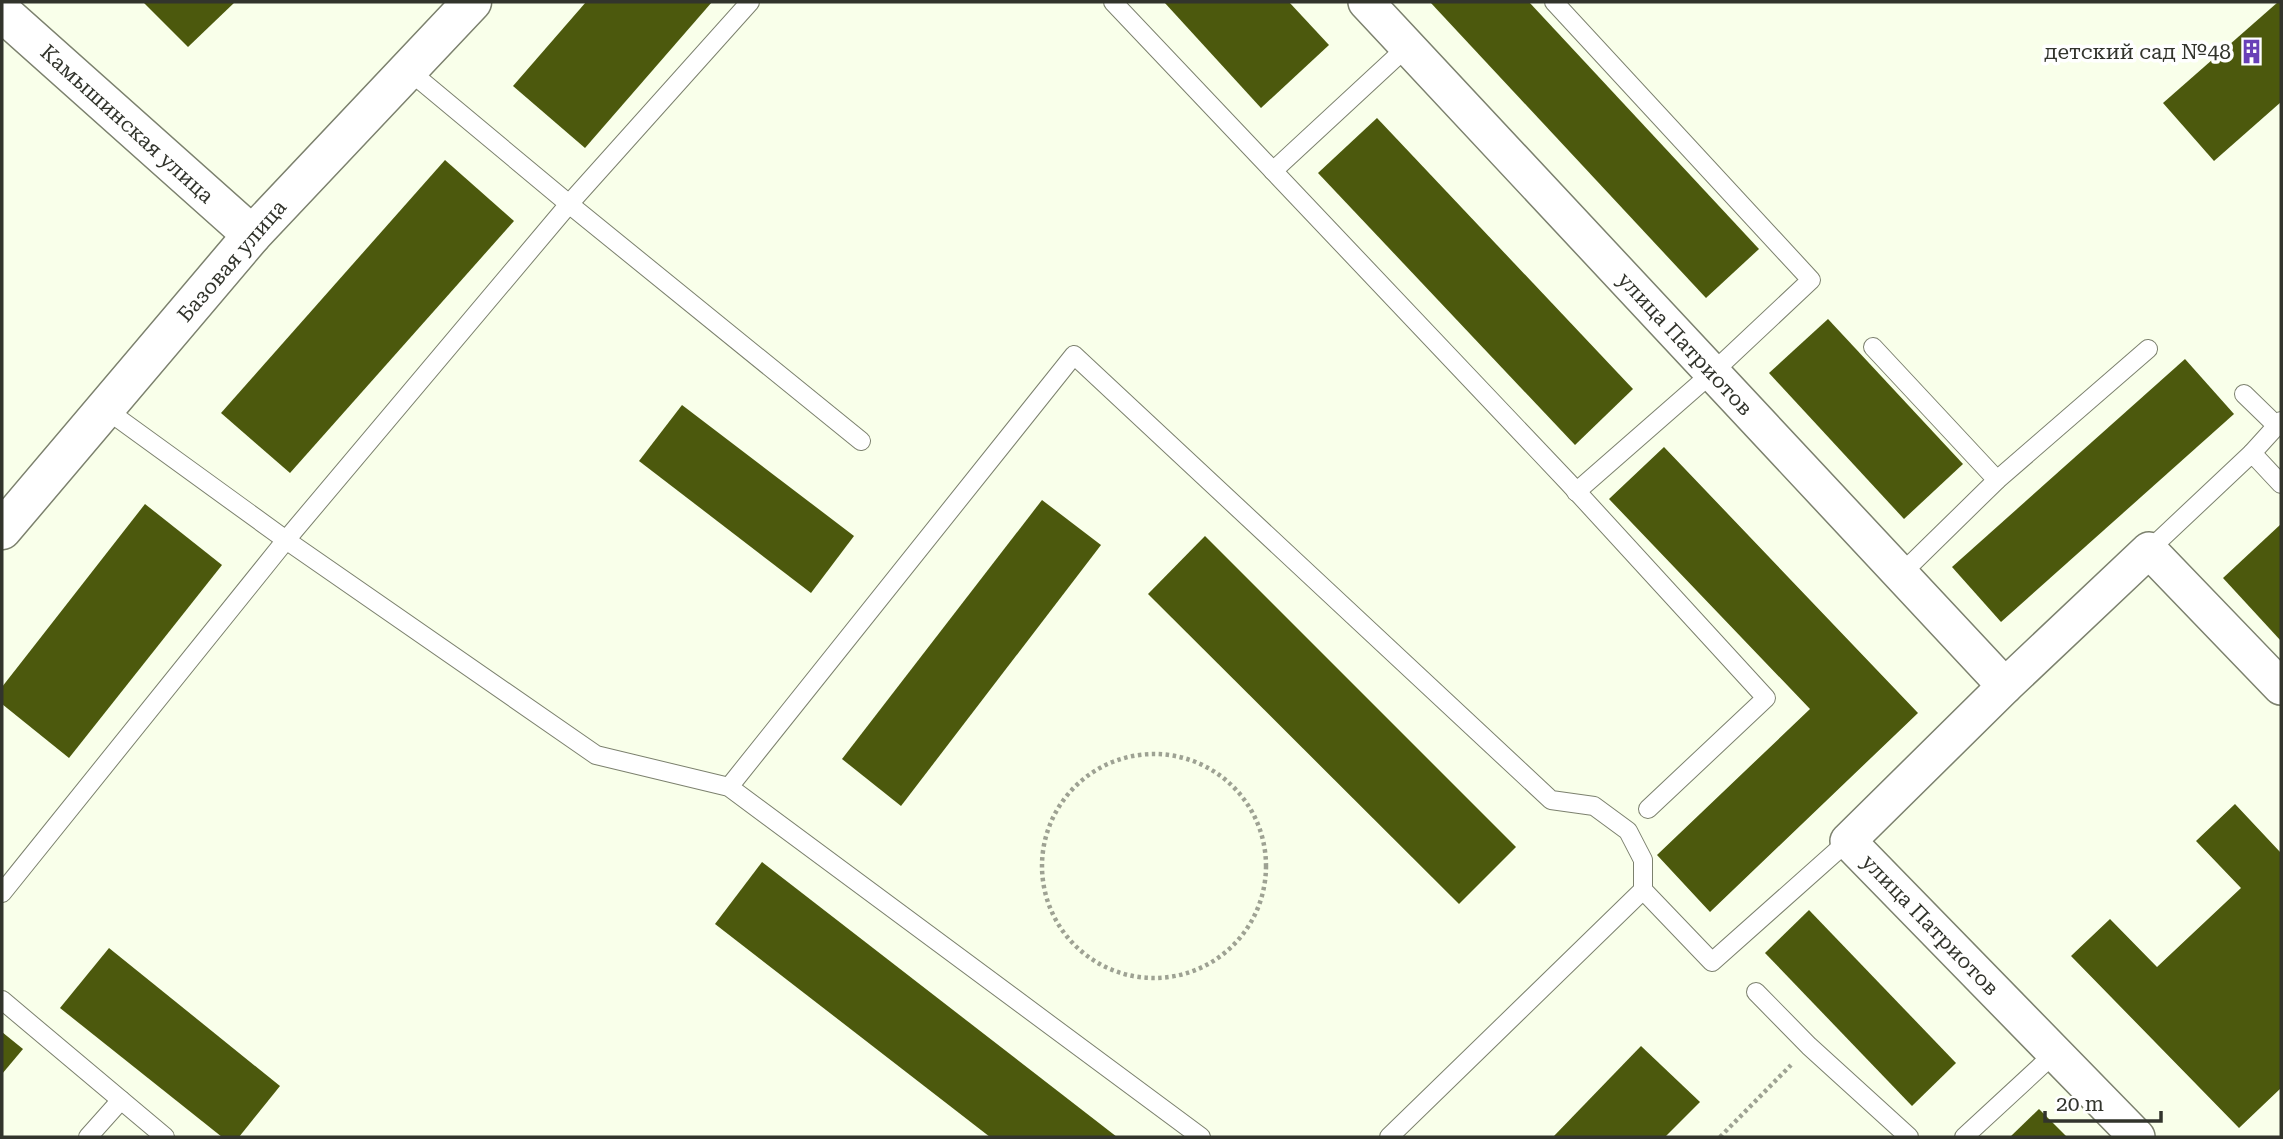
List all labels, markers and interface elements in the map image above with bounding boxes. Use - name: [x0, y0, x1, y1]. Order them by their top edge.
- building icon: детский сад №48: [2237, 38, 2265, 66]
- street label: Камышинская улица: [36, 40, 219, 208]
- place label: детский сад №48: [2044, 40, 2231, 64]
- street label: Базовая улица: [173, 195, 292, 327]
- street label: улица Патриотов: [1613, 268, 1757, 420]
- street label: улица Патриотов: [1857, 850, 2003, 1000]
- scale bar: [2045, 1080, 2160, 1124]
- text: 20 m: [2056, 1092, 2104, 1116]

